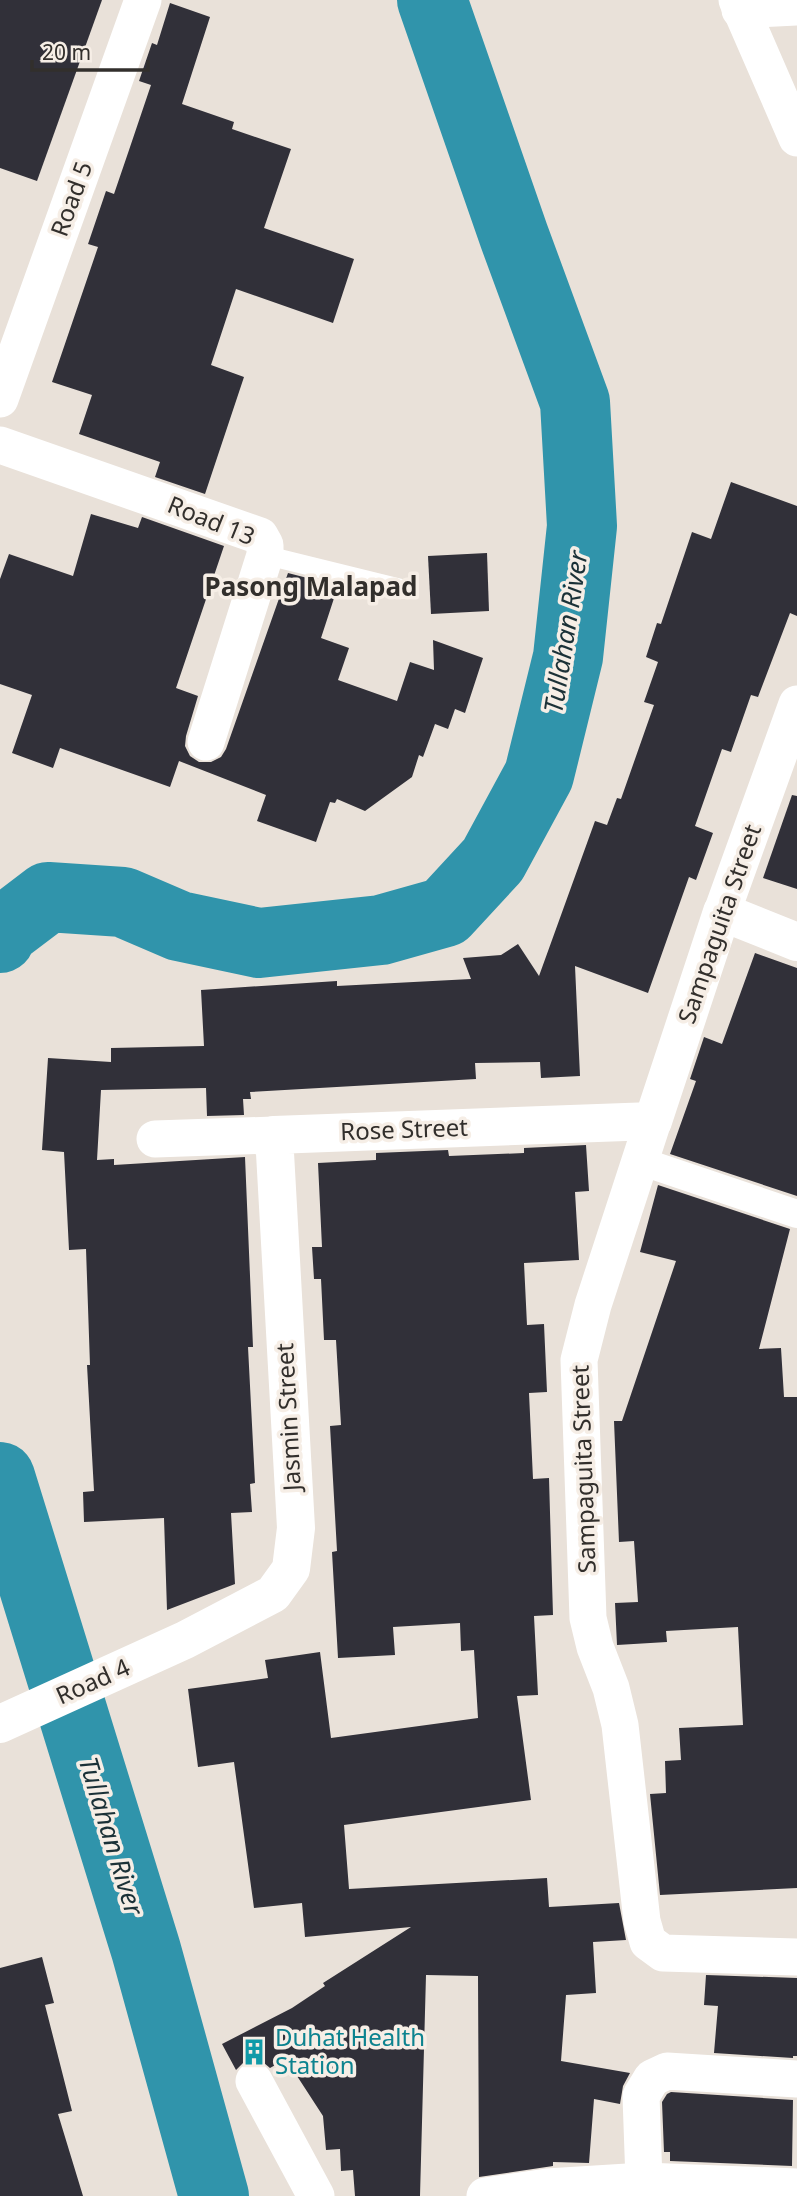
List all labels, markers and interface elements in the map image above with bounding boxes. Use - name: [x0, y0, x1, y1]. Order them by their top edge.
- scale bar: [32, 28, 147, 72]
- text: 20 m: [42, 38, 91, 66]
- street label: Road 5: [42, 156, 99, 241]
- street label: Road 13: [163, 487, 260, 552]
- water label: Tullahan River: [534, 547, 596, 715]
- district label: Pasong Malapad: [205, 568, 417, 604]
- street label: Sampaguita Street: [669, 819, 768, 1027]
- street label: Rose Street: [340, 1110, 469, 1147]
- street label: Jasmin Street: [267, 1342, 308, 1494]
- street label: Sampaguita Street: [562, 1364, 603, 1574]
- street label: Road 4: [50, 1650, 135, 1711]
- water label: Tullahan River: [71, 1752, 154, 1921]
- place label: Duhat Health Station: [275, 2020, 425, 2081]
- building icon: Duhat Health Station: [239, 2037, 269, 2067]

